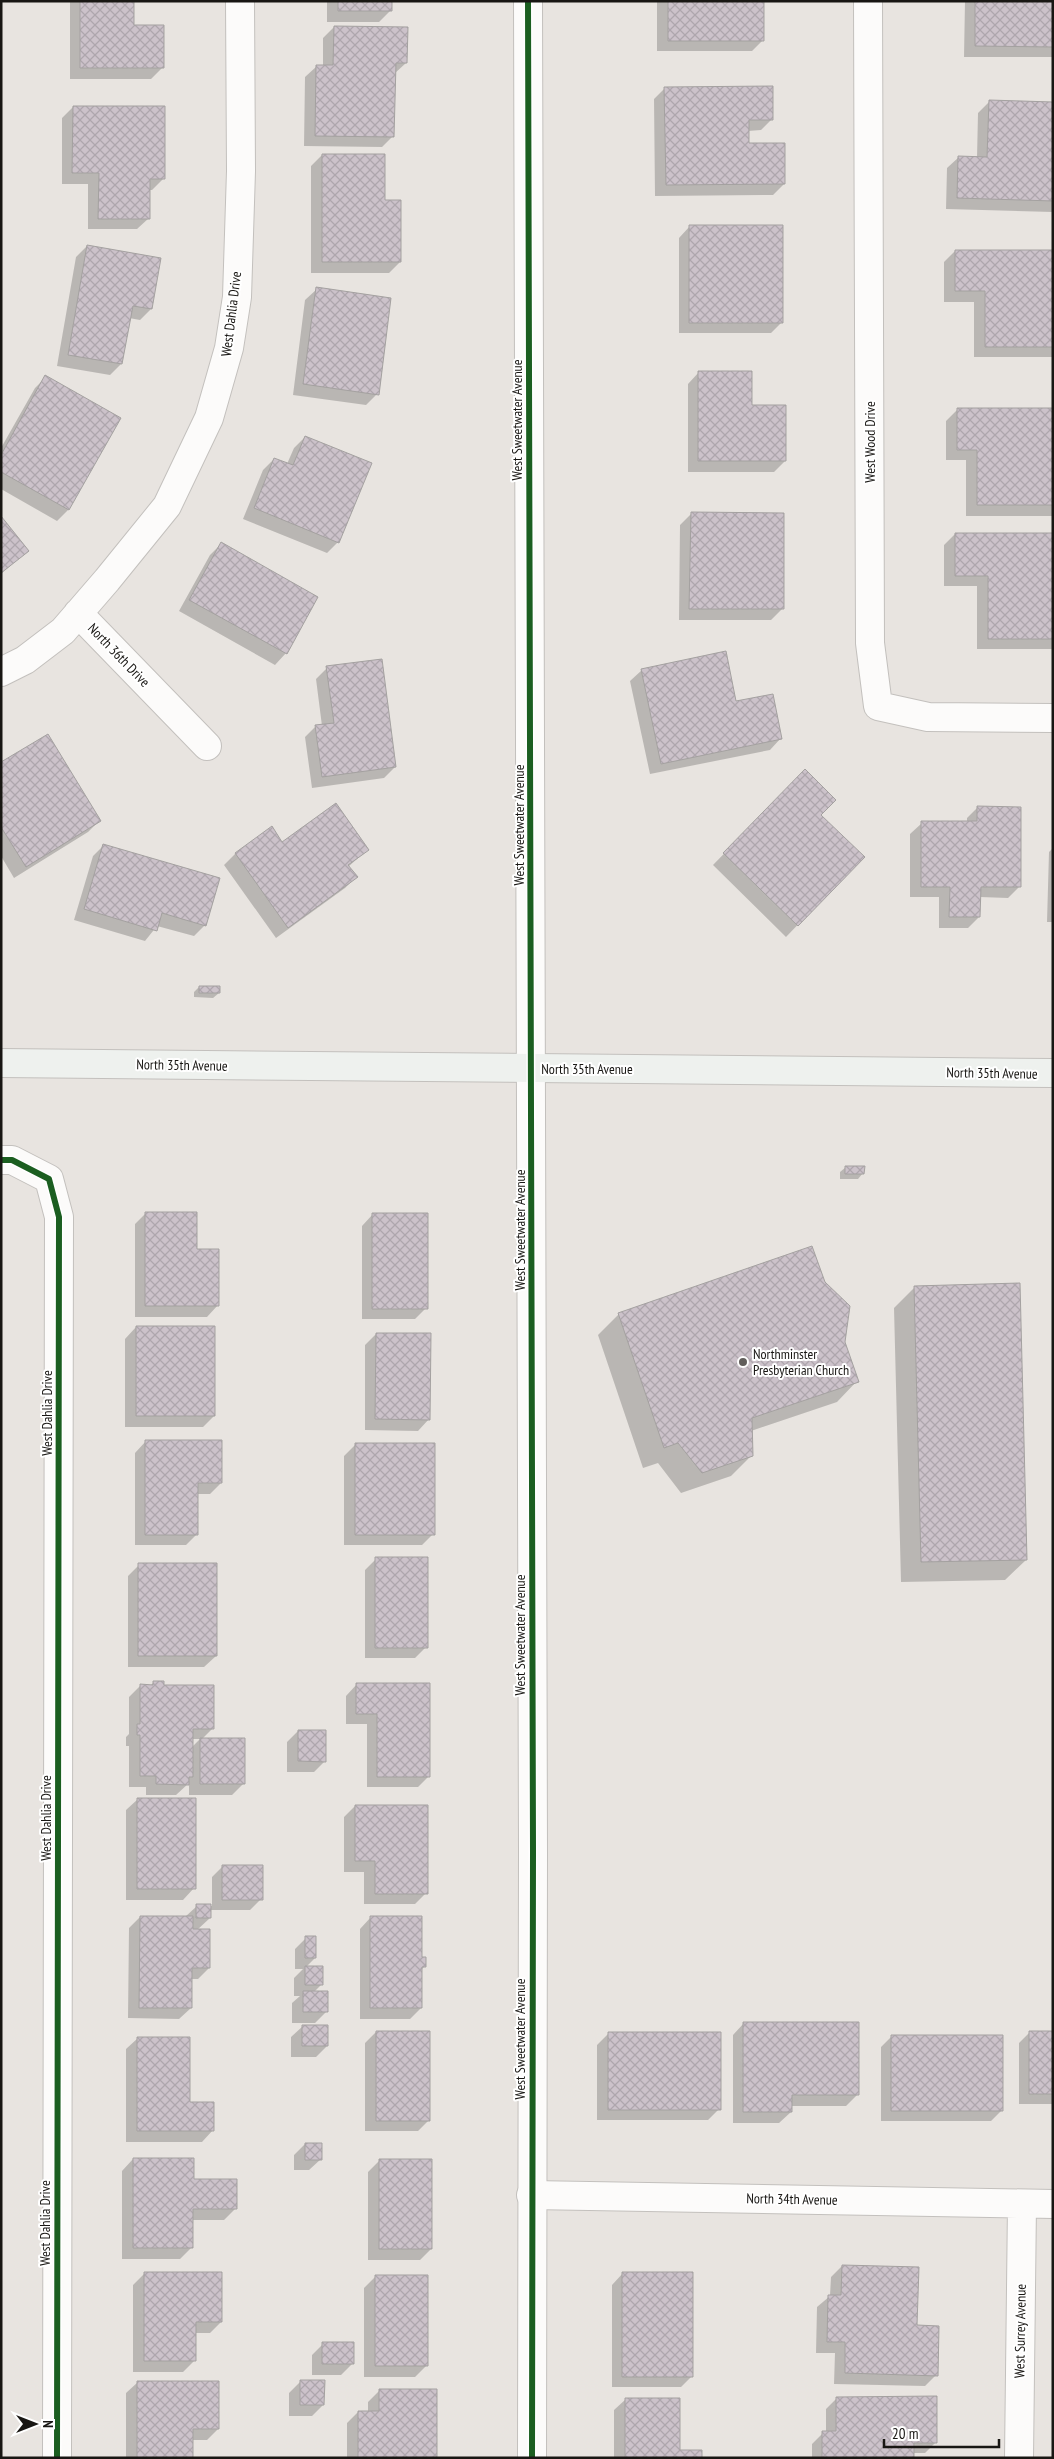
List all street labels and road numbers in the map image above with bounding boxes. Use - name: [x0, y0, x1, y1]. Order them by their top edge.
- street label: West Dahlia Drive: [217, 270, 245, 358]
- street label: West Sweetwater Avenue: [508, 359, 526, 480]
- street label: West Wood Drive: [861, 401, 879, 483]
- street label: North 36th Drive: [84, 619, 154, 691]
- street label: West Sweetwater Avenue: [510, 764, 528, 885]
- street label: North 35th Avenue: [136, 1055, 228, 1075]
- street label: North 35th Avenue: [541, 1060, 633, 1078]
- street label: North 35th Avenue: [946, 1063, 1038, 1083]
- street label: West Sweetwater Avenue: [511, 1169, 529, 1290]
- street label: West Dahlia Drive: [38, 1370, 56, 1456]
- street label: West Sweetwater Avenue: [511, 1574, 529, 1695]
- street label: West Dahlia Drive: [37, 1775, 55, 1861]
- street label: West Sweetwater Avenue: [511, 1978, 529, 2099]
- street label: West Dahlia Drive: [36, 2180, 54, 2266]
- street label: North 34th Avenue: [746, 2189, 838, 2209]
- street label: West Surrey Avenue: [1010, 2283, 1030, 2378]

